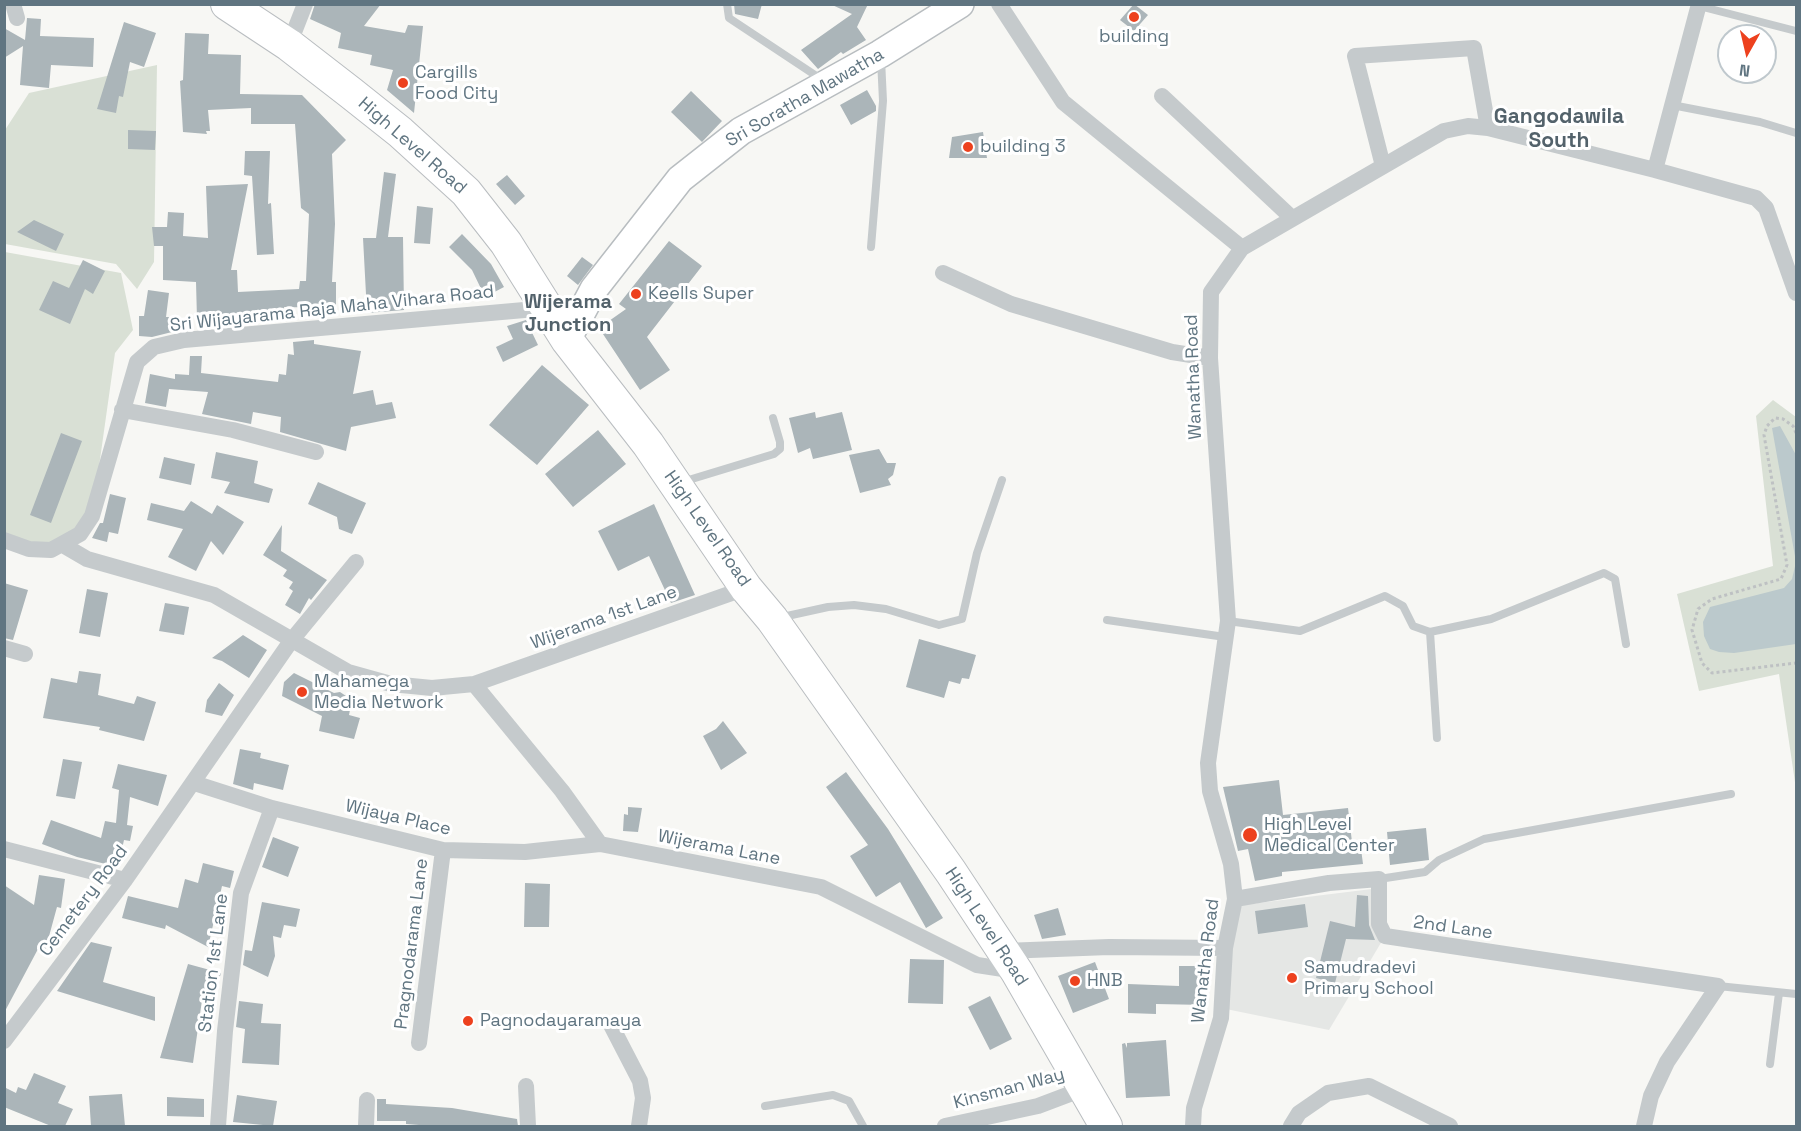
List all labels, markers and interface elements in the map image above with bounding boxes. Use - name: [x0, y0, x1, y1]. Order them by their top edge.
- marker: building: [1127, 10, 1141, 24]
- north arrow: [1717, 24, 1777, 84]
- place label: building: [1099, 26, 1169, 48]
- street label: Sri Soratha Mawatha: [722, 44, 888, 152]
- text: N: [1738, 59, 1751, 81]
- place label: Cargills Food City: [415, 62, 498, 104]
- marker: Cargills Food City: [396, 76, 410, 90]
- street label: High Level Road: [353, 93, 471, 199]
- district label: Gangodawila South: [1494, 104, 1624, 154]
- place label: building 3: [980, 136, 1066, 158]
- marker: building 3: [961, 140, 975, 154]
- street label: Sri Wijayarama Raja Maha Vihara Road: [169, 281, 495, 337]
- place label: Keells Super: [648, 283, 754, 305]
- marker: Keells Super: [629, 287, 643, 301]
- district label: Wijerama Junction: [524, 291, 612, 338]
- street label: Wanatha Road: [1181, 314, 1207, 440]
- street label: High Level Road: [659, 467, 755, 591]
- street label: Wijerama 1st Lane: [528, 581, 680, 655]
- place label: Mahamega Media Network: [314, 671, 444, 714]
- marker: Mahamega Media Network: [295, 685, 309, 699]
- street label: Wijaya Place: [343, 795, 453, 841]
- place label: High Level Medical Center: [1264, 814, 1395, 856]
- street label: Wijerama Lane: [656, 826, 782, 870]
- marker: High Level Medical Center: [1241, 826, 1259, 844]
- street label: Cemetery Road: [35, 841, 133, 961]
- street label: Pragnodarama Lane: [391, 857, 433, 1031]
- street label: High Level Road: [940, 864, 1032, 990]
- street label: Station 1st Lane: [195, 892, 233, 1034]
- street label: Wanatha Road: [1188, 898, 1224, 1024]
- street label: 2nd Lane: [1412, 912, 1494, 944]
- place label: Samudradevi Primary School: [1304, 957, 1434, 1000]
- place label: HNB: [1087, 970, 1123, 992]
- marker: Samudradevi Primary School: [1285, 971, 1299, 985]
- marker: HNB: [1068, 974, 1082, 988]
- place label: Pagnodayaramaya: [480, 1010, 641, 1032]
- marker: Pagnodayaramaya: [461, 1014, 475, 1028]
- street label: Kinsman Way: [951, 1064, 1067, 1114]

